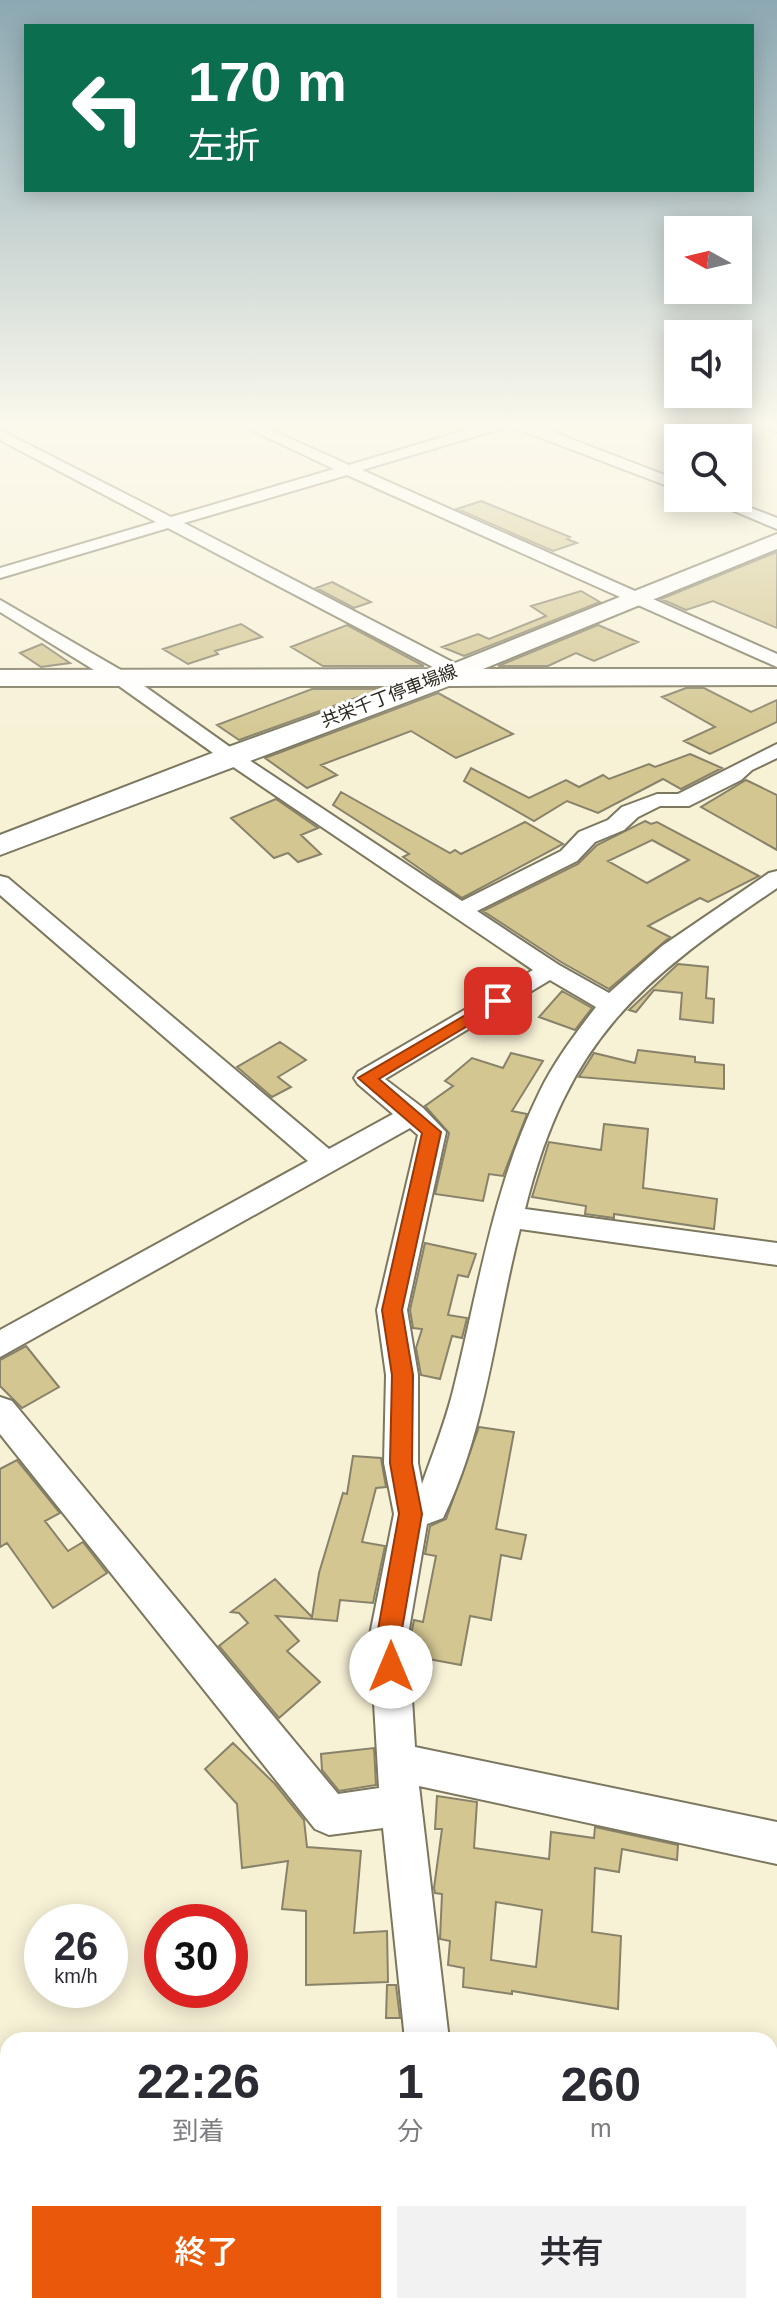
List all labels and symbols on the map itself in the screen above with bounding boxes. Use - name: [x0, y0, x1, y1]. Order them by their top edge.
- north arrow: [664, 216, 752, 304]
- street label: 共栄千丁停車場線: [318, 661, 460, 731]
- pin: [464, 967, 532, 1035]
- position arrow: [349, 1625, 433, 1709]
- speed limit sign: 30: [144, 1904, 248, 2008]

